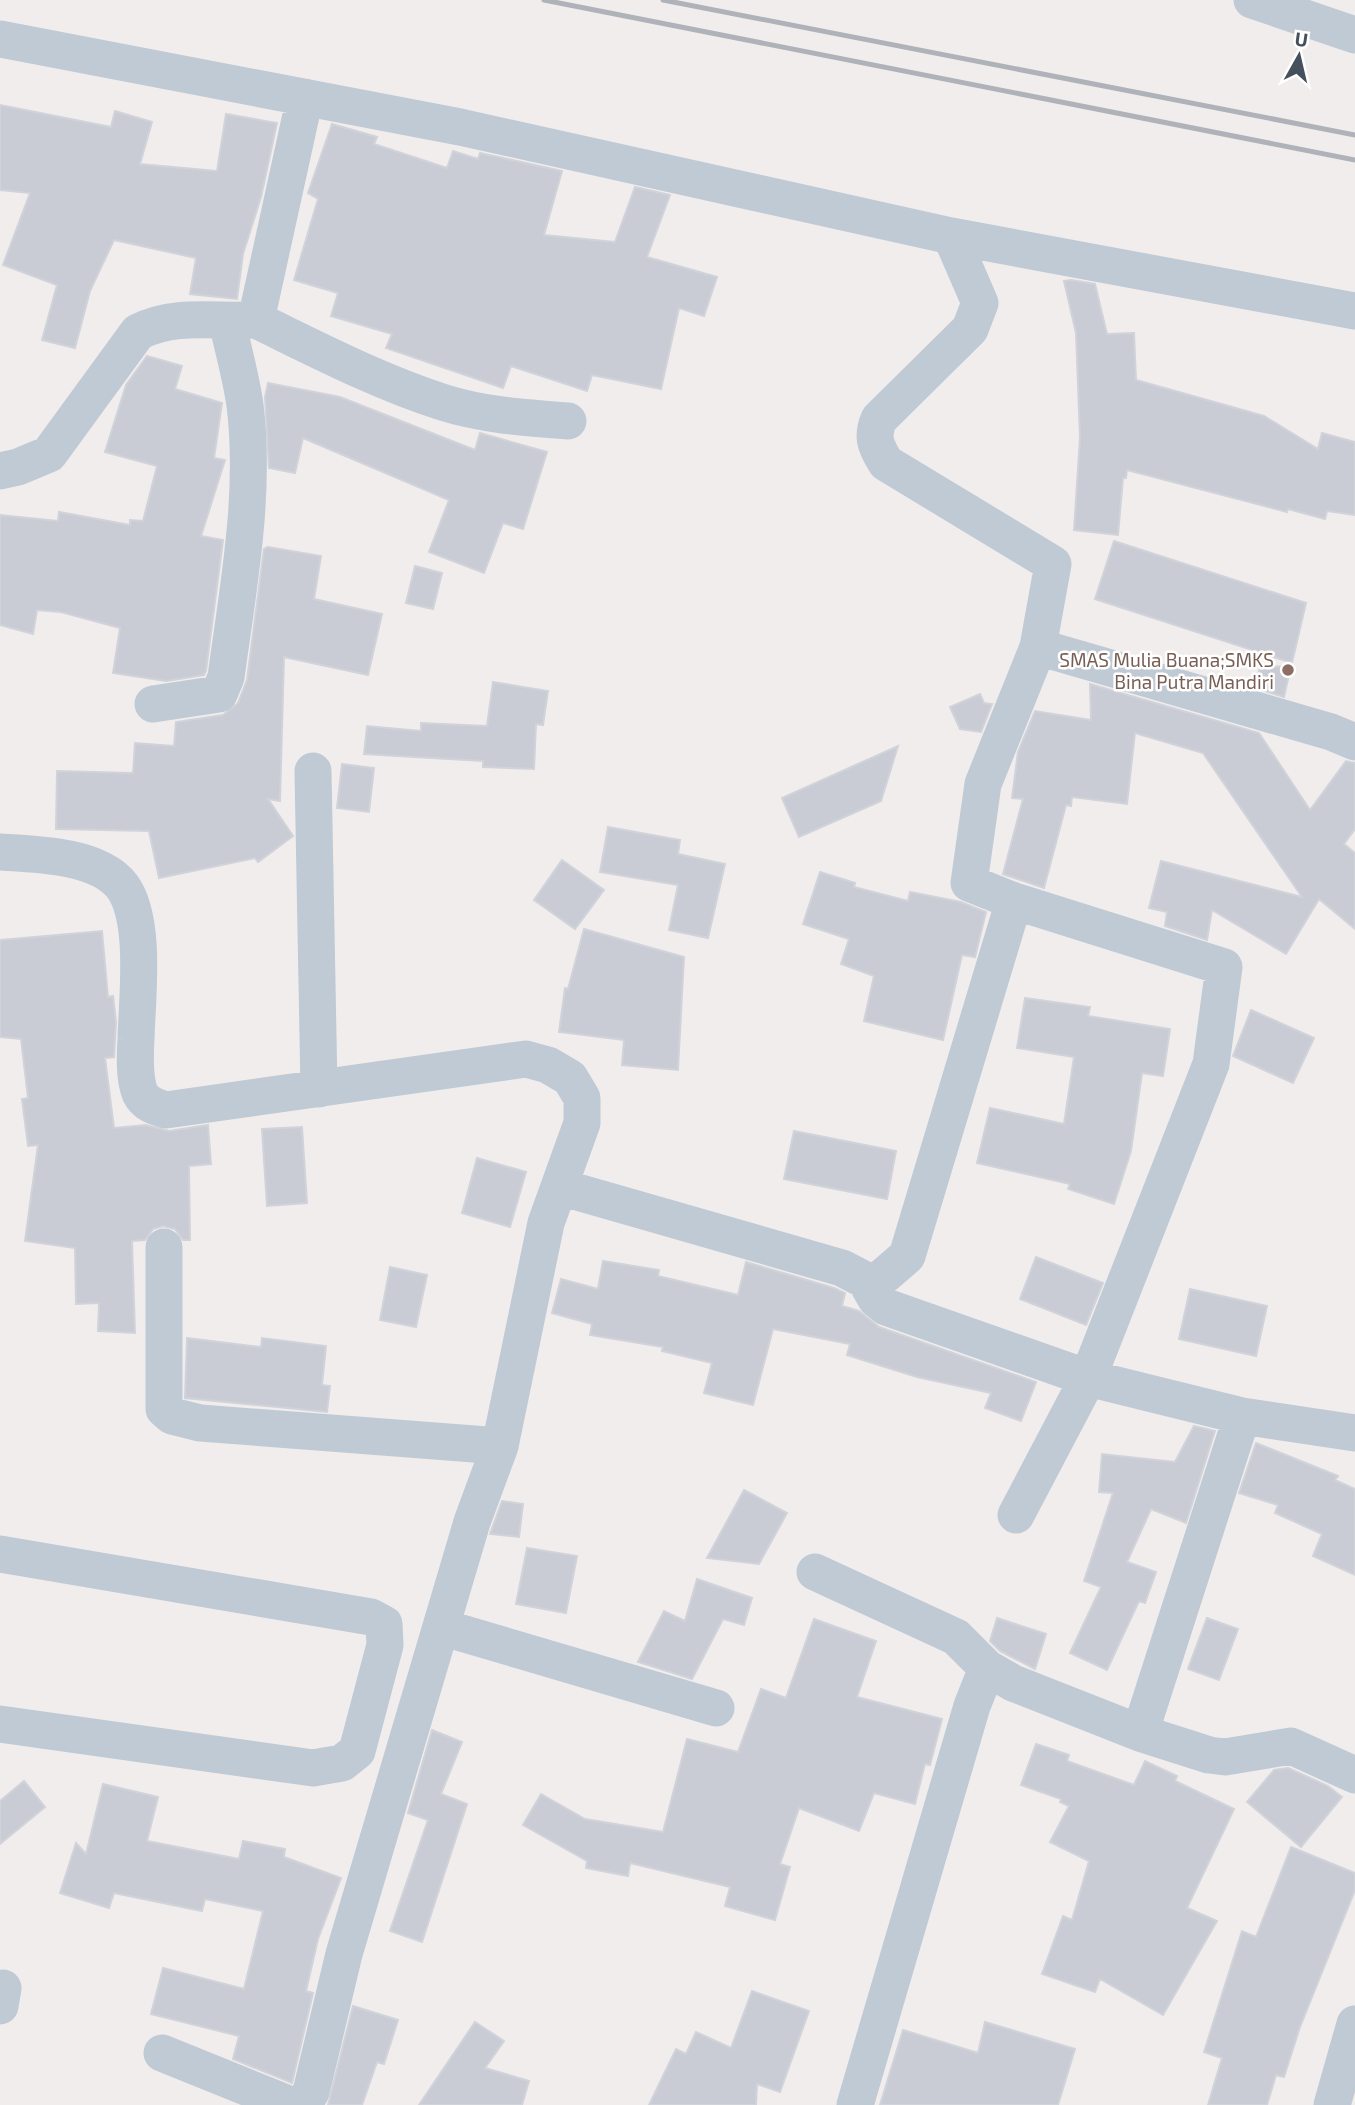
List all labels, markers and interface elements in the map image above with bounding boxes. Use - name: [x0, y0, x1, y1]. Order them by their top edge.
- north arrow: [1264, 21, 1334, 91]
- text: U: [1293, 26, 1309, 51]
- place label: SMAS Mulia Buana;SMKS Bina Putra Mandiri: [1059, 648, 1274, 693]
- marker: SMAS Mulia Buana;SMKS Bina Putra Mandiri: [1280, 662, 1296, 678]

